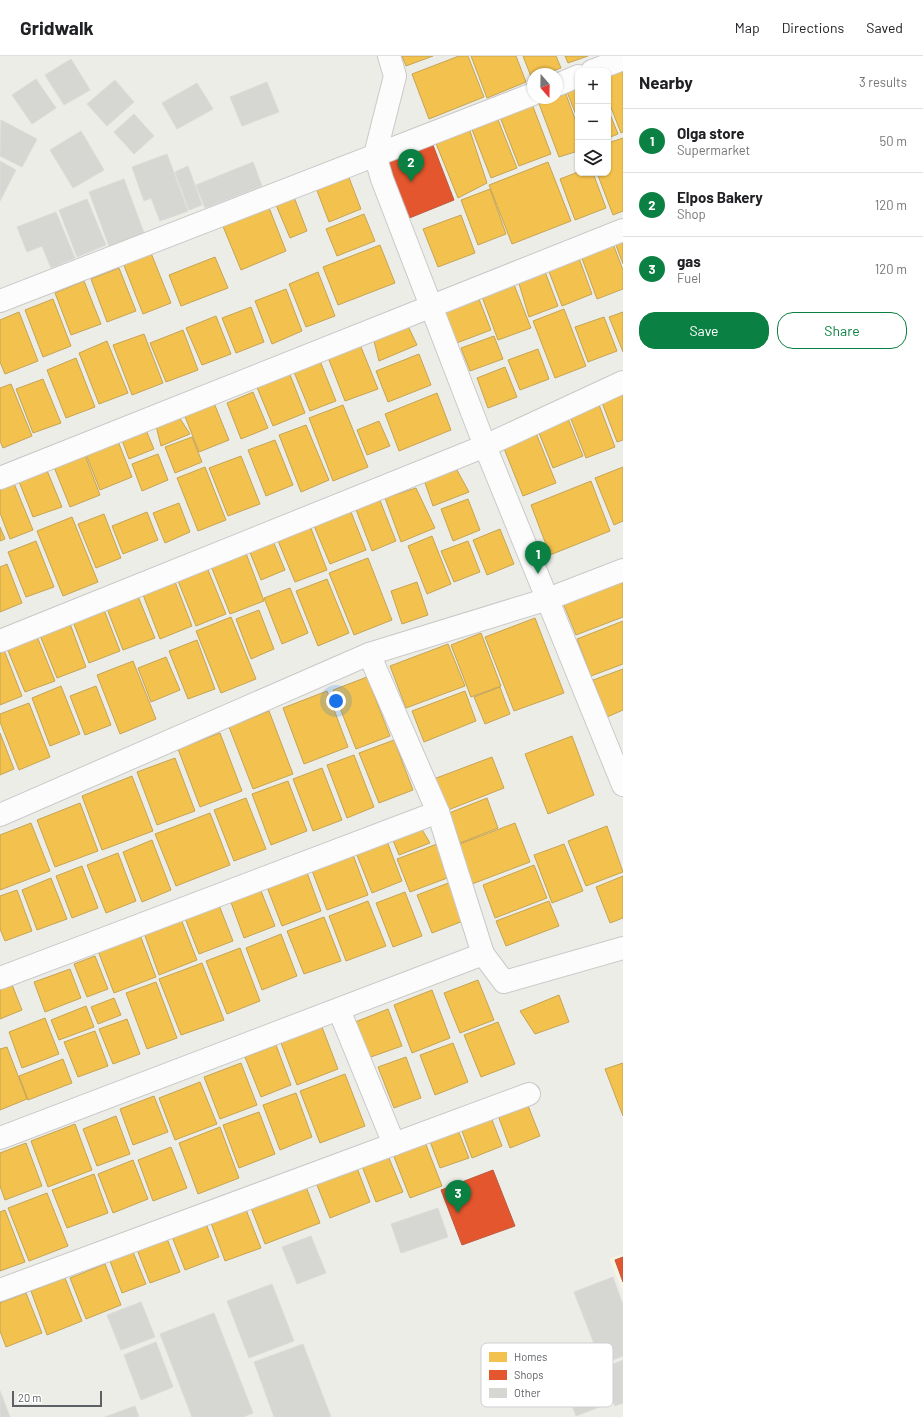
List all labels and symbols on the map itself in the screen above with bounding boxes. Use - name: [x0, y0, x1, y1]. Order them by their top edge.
- north arrow: [527, 68, 563, 104]
- pin: 2: [398, 149, 424, 182]
- pin: 1: [525, 541, 551, 574]
- your location: [326, 691, 346, 711]
- pin: 3: [445, 1180, 471, 1213]
- legend: [481, 1343, 613, 1407]
- text: Homes: [514, 1350, 547, 1363]
- text: Shops: [514, 1368, 544, 1381]
- text: Other: [514, 1386, 541, 1399]
- scale bar: [12, 1389, 102, 1408]

